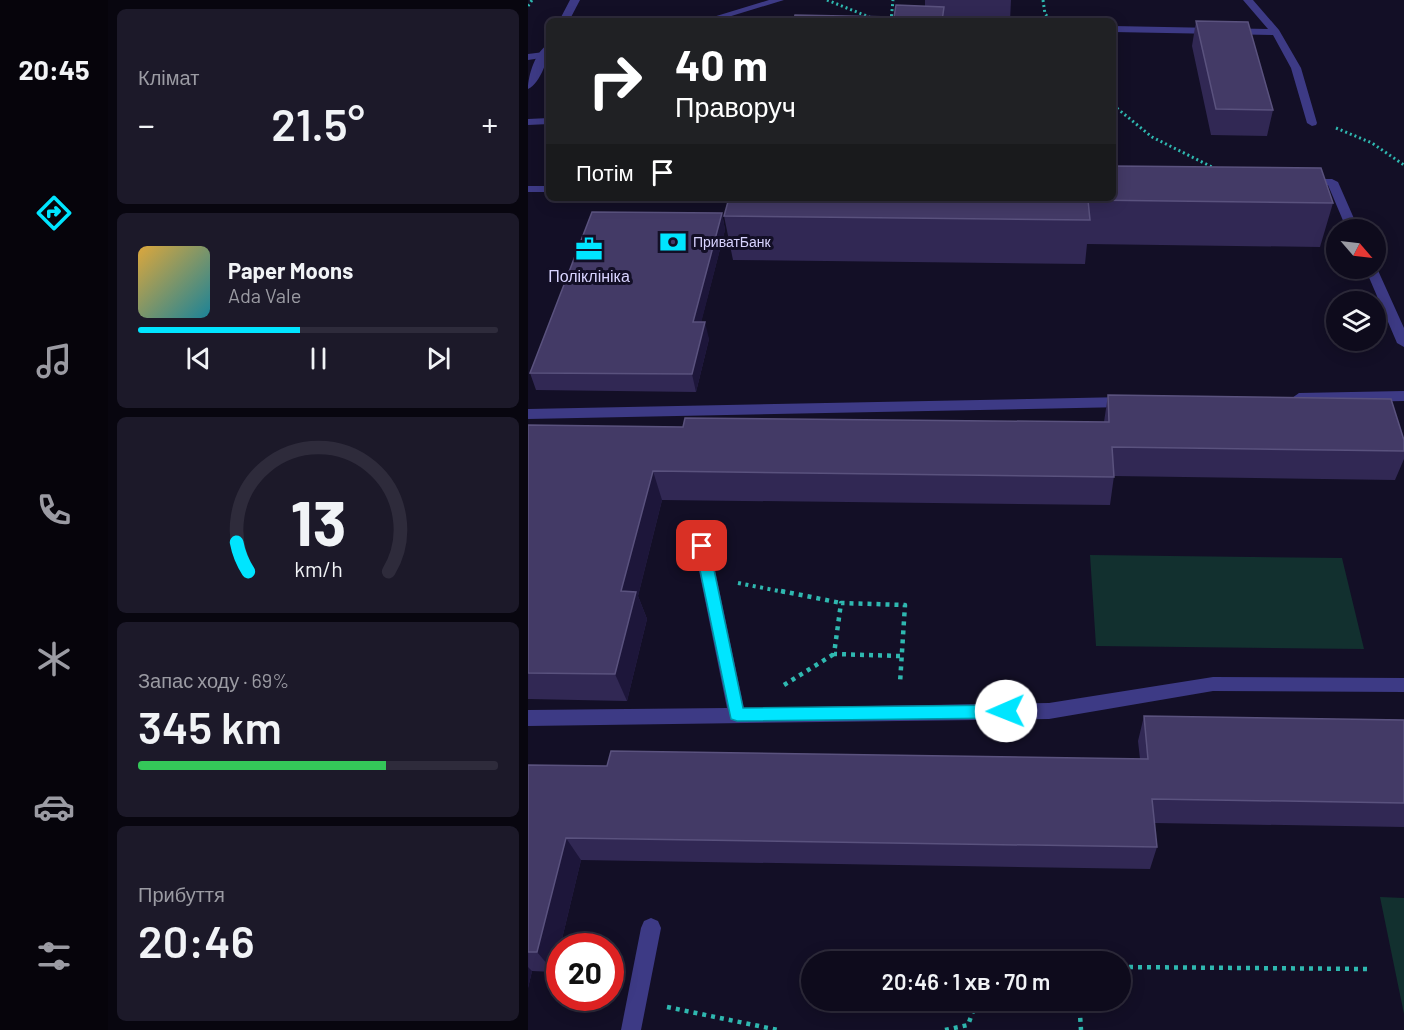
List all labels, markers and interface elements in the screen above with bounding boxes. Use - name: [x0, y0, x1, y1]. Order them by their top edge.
- text: 40 m: [675, 39, 768, 89]
- icon: right: [576, 42, 654, 120]
- text: 20:45: [18, 53, 90, 85]
- text: Клімат: [138, 65, 199, 89]
- text: Праворуч: [675, 90, 796, 122]
- text: 21.5°: [271, 96, 365, 150]
- text: −: [138, 104, 155, 144]
- text: +: [481, 104, 498, 144]
- icon: arrive: [646, 156, 679, 189]
- text: Потім: [576, 159, 634, 185]
- icon: directions: [33, 192, 75, 234]
- north arrow: [1326, 219, 1386, 279]
- map controls: [1326, 219, 1386, 351]
- bank icon: ПриватБанк: [658, 227, 688, 257]
- place label: ПриватБанк: [693, 233, 772, 250]
- office icon: Поліклініка: [574, 234, 604, 264]
- text: Paper Moons: [228, 257, 353, 283]
- place label: Поліклініка: [548, 266, 630, 285]
- text: Ada Vale: [228, 283, 301, 307]
- button: layers: [1326, 291, 1386, 351]
- icon: music: [33, 340, 75, 382]
- icon: previous: [182, 342, 215, 375]
- icon: pause: [302, 342, 335, 375]
- icon: next: [422, 342, 455, 375]
- text: 13: [290, 484, 346, 558]
- icon: phone: [33, 489, 75, 531]
- pin: [676, 520, 727, 571]
- icon: arrive: [685, 529, 718, 562]
- text: km/h: [294, 556, 342, 581]
- icon: climate: [33, 638, 75, 680]
- text: Запас ходу · 69%: [138, 668, 289, 692]
- position arrow: [974, 679, 1038, 743]
- text: 345 km: [138, 699, 282, 753]
- icon: car: [33, 786, 75, 828]
- text: Прибуття: [138, 882, 225, 906]
- text: 20:46: [138, 913, 254, 967]
- speed limit sign: 20: [546, 933, 624, 1011]
- icon: filters: [33, 935, 75, 977]
- text: 20:46 · 1 хв · 70 m: [882, 968, 1050, 994]

